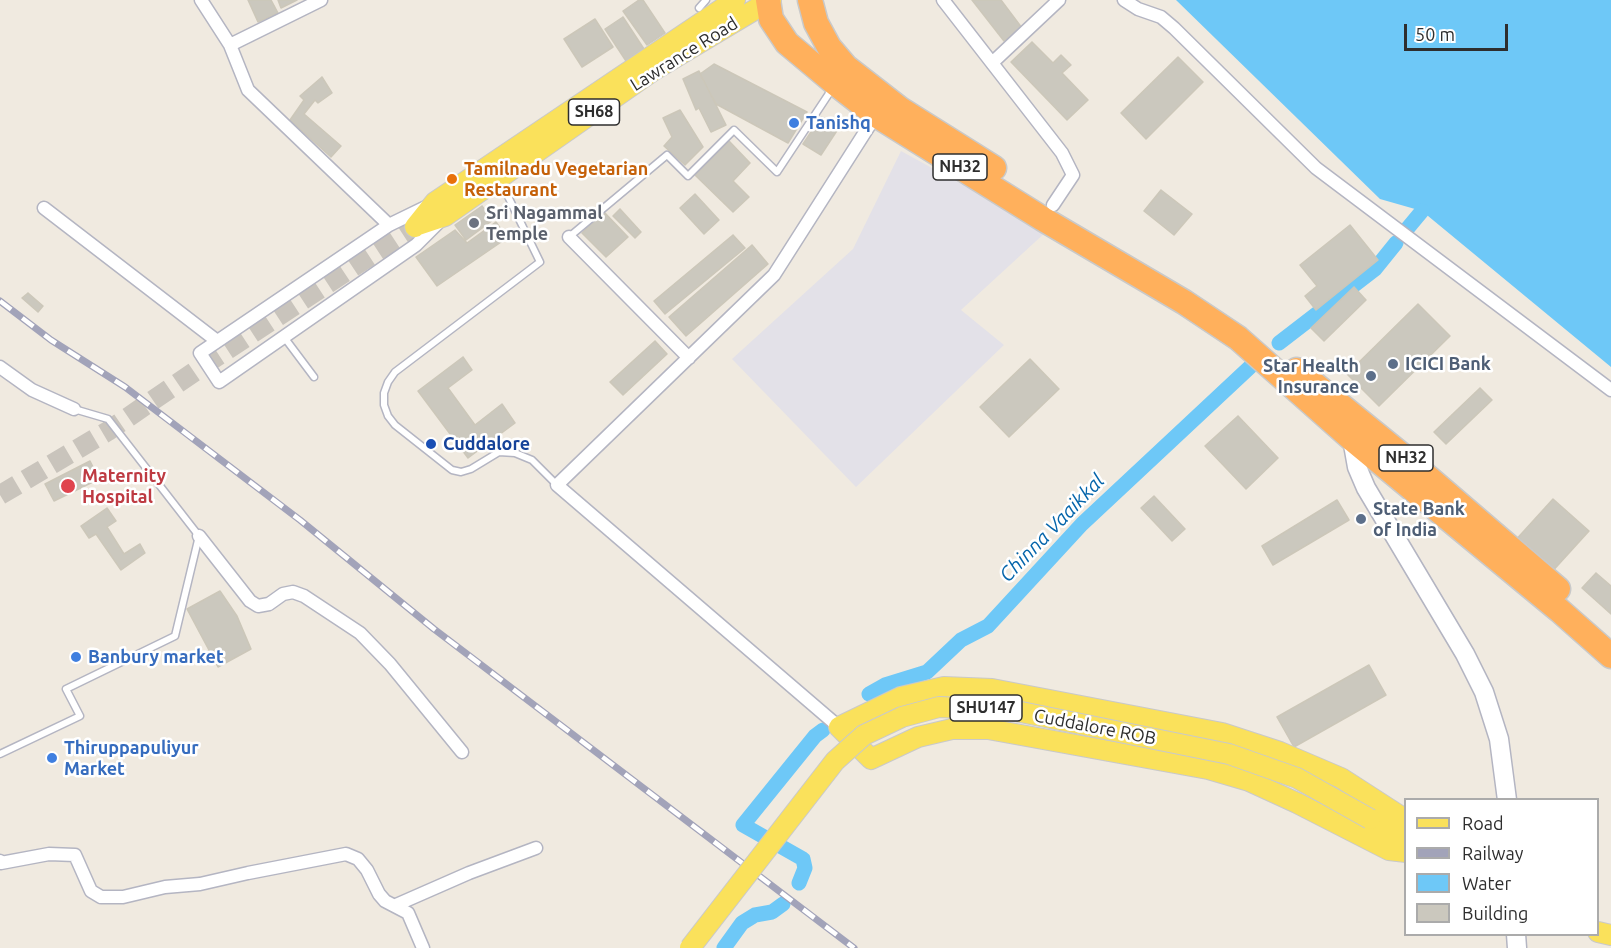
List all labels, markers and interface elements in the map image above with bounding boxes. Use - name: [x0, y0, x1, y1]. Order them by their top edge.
- street label: Lawrance Road: [626, 12, 742, 96]
- scale bar: [1407, 12, 1510, 50]
- text: 50 m: [1415, 24, 1455, 44]
- road number: SH68: [568, 99, 620, 125]
- place label: Tanishq: [806, 112, 871, 134]
- marker: Tanishq: [787, 116, 801, 130]
- road number: NH32: [933, 154, 987, 180]
- place label: Tamilnadu Vegetarian Restaurant: [464, 158, 648, 201]
- marker: Tamilnadu Vegetarian Restaurant: [445, 172, 459, 186]
- place label: Sri Nagammal Temple: [486, 202, 603, 244]
- marker: Sri Nagammal Temple: [467, 216, 481, 230]
- place label: ICICI Bank: [1405, 353, 1491, 375]
- place label: Star Health Insurance: [1263, 355, 1359, 398]
- marker: ICICI Bank: [1386, 357, 1400, 371]
- marker: Star Health Insurance: [1364, 369, 1378, 383]
- place label: Cuddalore: [443, 433, 530, 455]
- marker: Cuddalore: [424, 437, 438, 451]
- road number: NH32: [1379, 445, 1433, 471]
- place label: Maternity Hospital: [82, 465, 166, 508]
- water label: Chinna Vaaikkal: [994, 469, 1110, 587]
- marker: Maternity Hospital: [59, 477, 77, 495]
- place label: State Bank of India: [1373, 498, 1465, 540]
- marker: State Bank of India: [1354, 512, 1368, 526]
- place label: Banbury market: [88, 646, 224, 668]
- marker: Banbury market: [69, 650, 83, 664]
- road number: SHU147: [950, 695, 1022, 721]
- street label: Cuddalore ROB: [1032, 705, 1158, 749]
- place label: Thiruppapuliyur Market: [64, 737, 199, 780]
- marker: Thiruppapuliyur Market: [45, 751, 59, 765]
- legend: [1404, 798, 1599, 936]
- text: Road: [1462, 813, 1504, 833]
- text: Railway: [1462, 843, 1523, 863]
- text: Water: [1462, 873, 1511, 893]
- text: Building: [1462, 903, 1528, 923]

